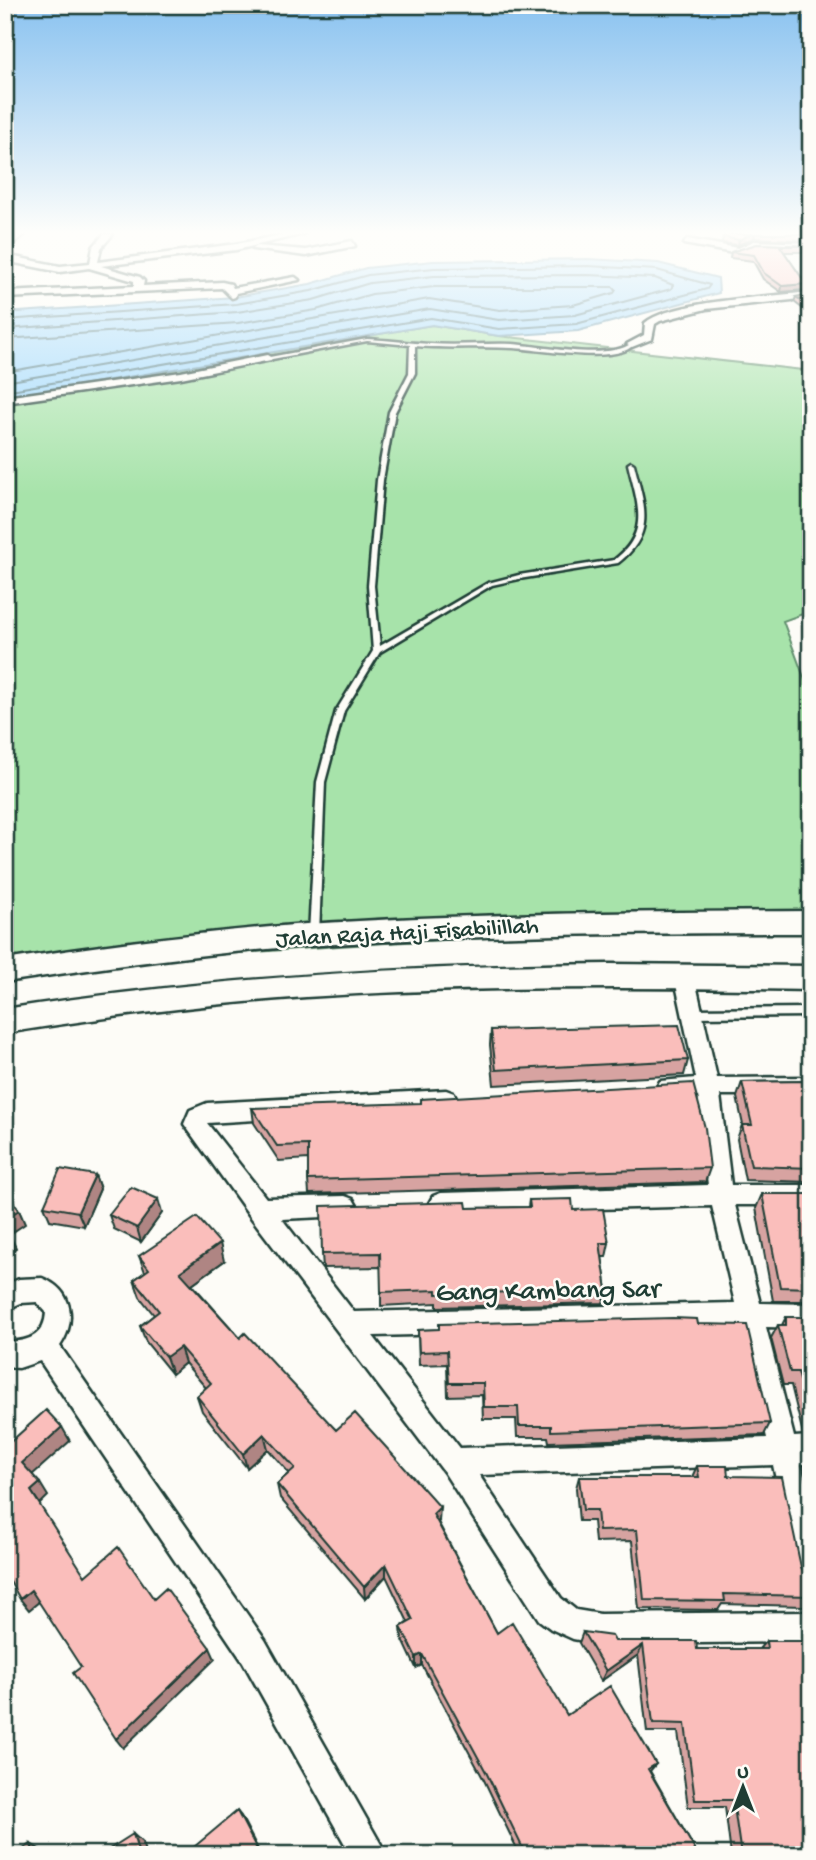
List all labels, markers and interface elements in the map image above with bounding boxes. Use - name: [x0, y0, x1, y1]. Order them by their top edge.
- street label: Jalan Raja Haji Fisabilillah: [275, 913, 540, 956]
- street label: Gang Kambang Sar: [436, 1274, 663, 1311]
- north arrow: [708, 1752, 778, 1822]
- text: U: [738, 1762, 749, 1785]

